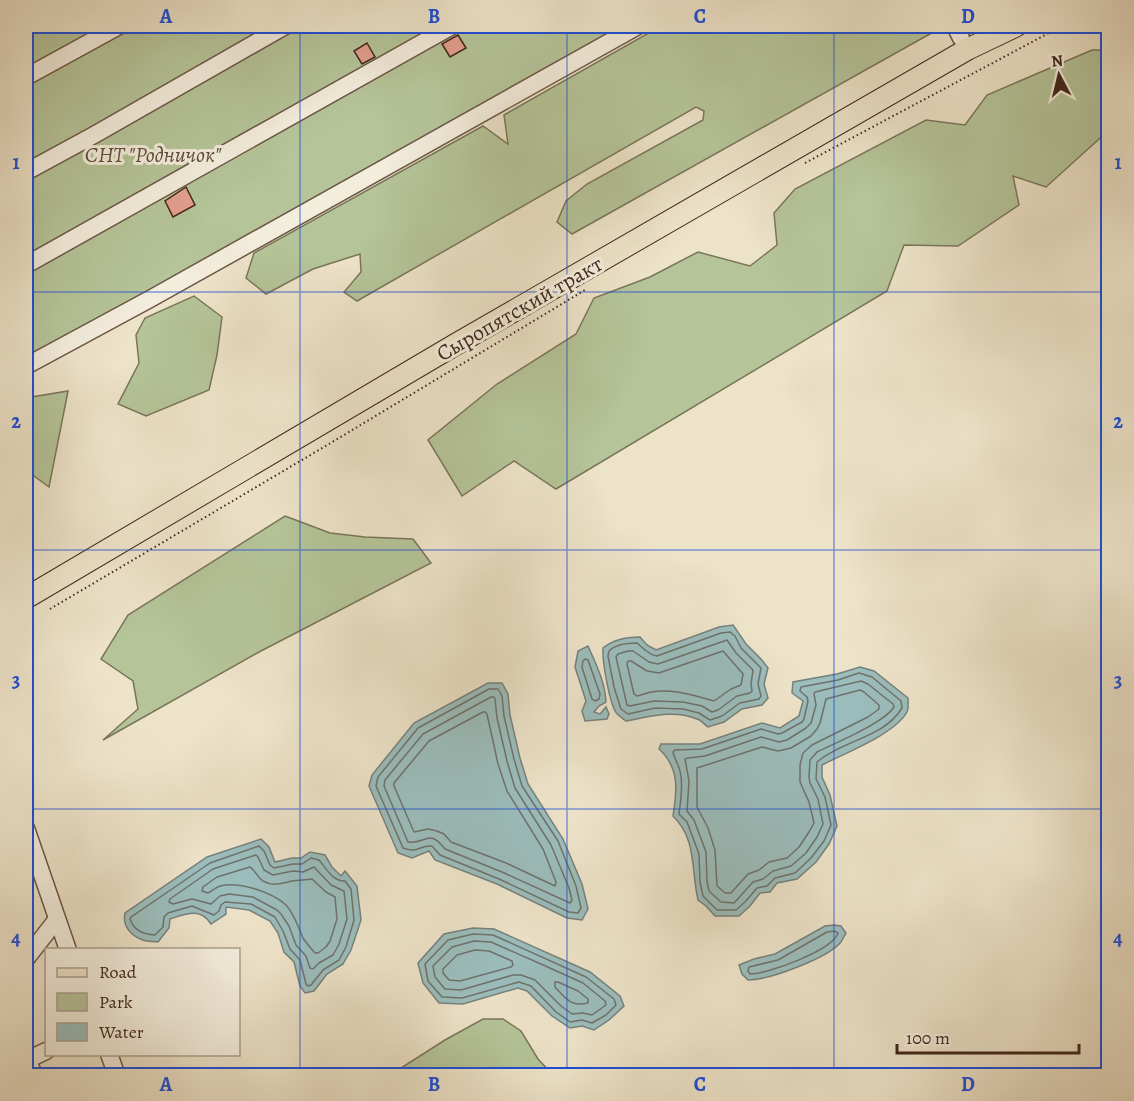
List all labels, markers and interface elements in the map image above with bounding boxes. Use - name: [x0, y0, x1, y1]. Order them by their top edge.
- text: A: [159, 3, 173, 30]
- text: B: [428, 3, 440, 30]
- text: C: [694, 3, 706, 30]
- text: D: [961, 3, 975, 30]
- north arrow: [1029, 45, 1089, 105]
- text: N: [1050, 49, 1065, 73]
- park label: СНТ "Родничок": [85, 140, 222, 170]
- text: 1: [12, 149, 20, 176]
- text: 1: [1114, 149, 1122, 176]
- street label: Сыропятский тракт: [431, 249, 608, 369]
- text: 2: [11, 408, 21, 435]
- text: 2: [1113, 408, 1123, 435]
- text: 3: [12, 667, 20, 694]
- text: 3: [1114, 667, 1122, 694]
- text: 4: [11, 925, 21, 952]
- text: 4: [1113, 925, 1123, 952]
- legend: [45, 948, 240, 1056]
- text: Road: [99, 960, 137, 984]
- text: Park: [99, 990, 133, 1014]
- scale bar: [897, 1017, 1078, 1055]
- text: Water: [98, 1020, 144, 1044]
- text: 100 m: [906, 1026, 950, 1050]
- text: A: [159, 1071, 173, 1098]
- text: B: [428, 1071, 440, 1098]
- text: C: [694, 1071, 706, 1098]
- text: D: [961, 1071, 975, 1098]

